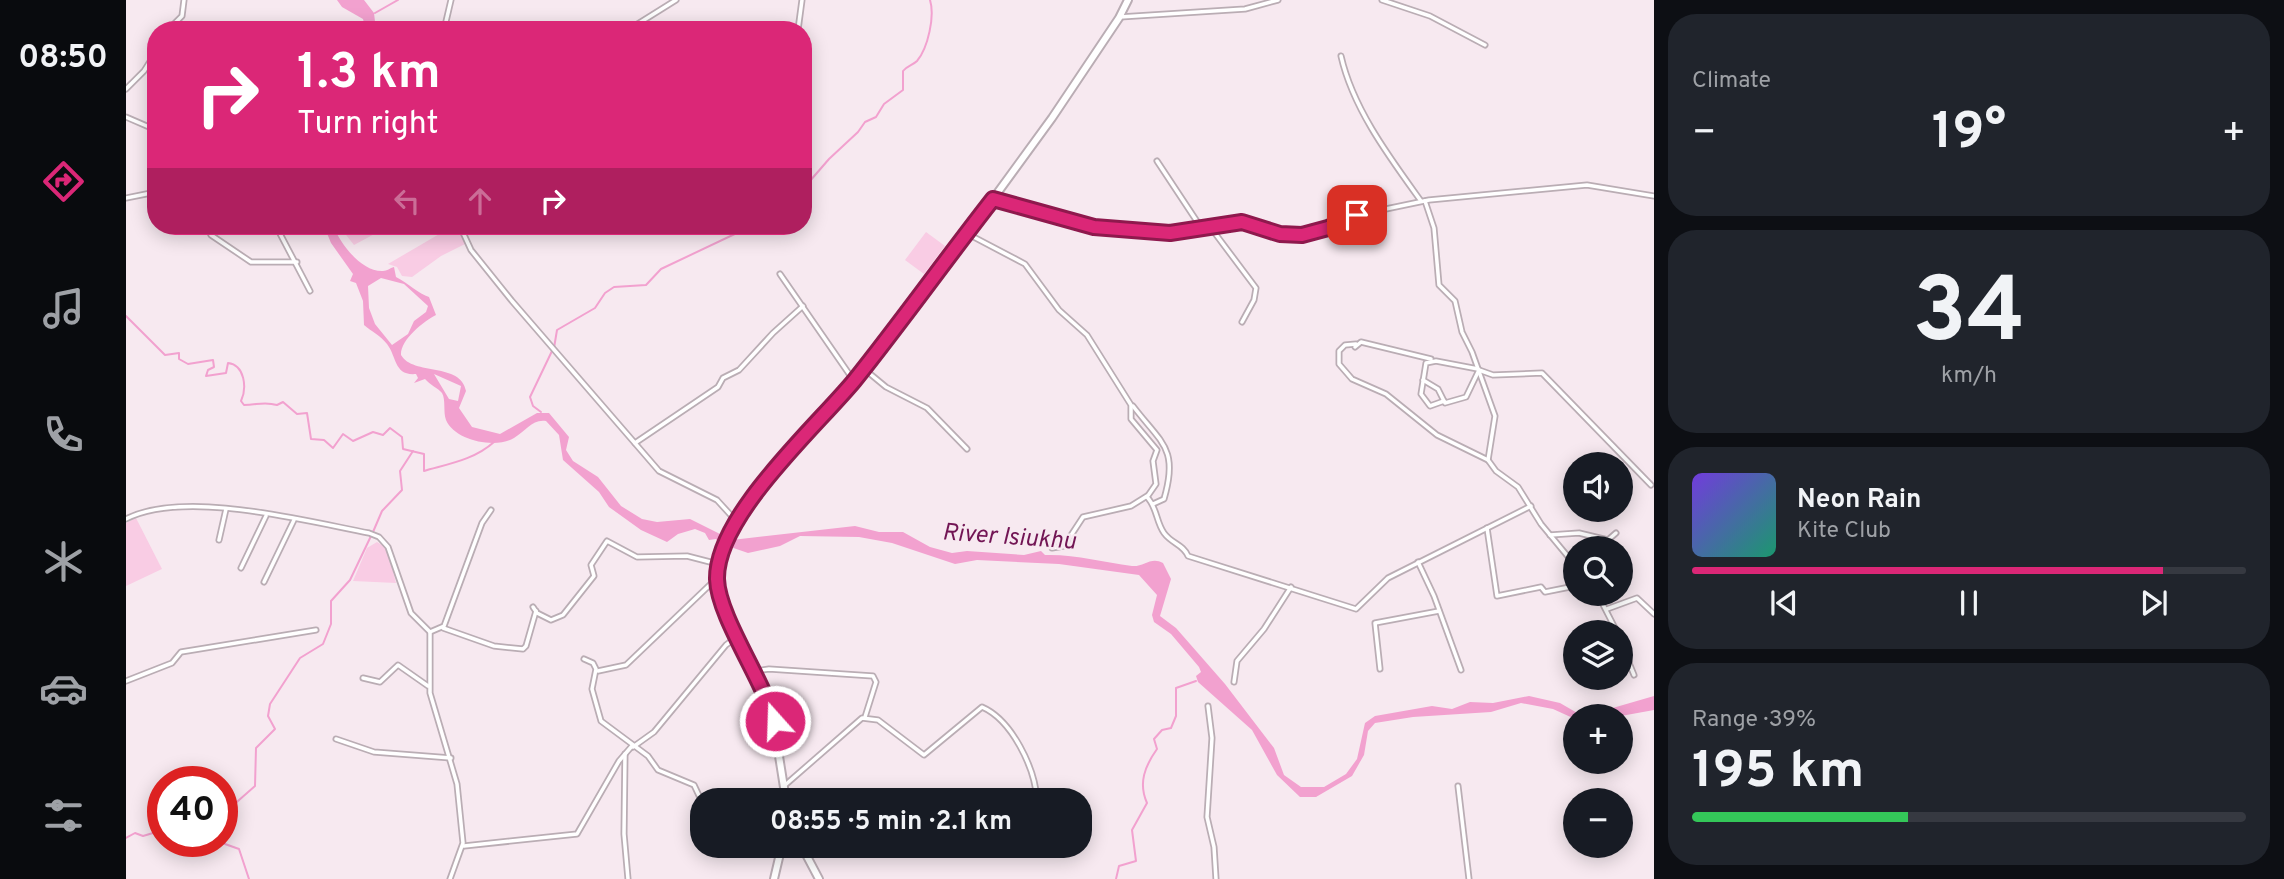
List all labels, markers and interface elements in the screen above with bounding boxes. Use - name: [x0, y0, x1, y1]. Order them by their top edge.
- text: 08:50: [18, 39, 108, 79]
- text: 1.3 km: [297, 44, 441, 106]
- icon: right: [182, 49, 273, 140]
- text: Climate: [1692, 67, 1771, 96]
- text: 19°: [1932, 101, 2006, 167]
- text: Turn right: [297, 105, 439, 145]
- text: −: [1692, 110, 1717, 159]
- text: +: [2221, 110, 2246, 159]
- icon: directions: [39, 157, 88, 206]
- icon: left: [388, 182, 426, 220]
- icon: ahead: [461, 182, 499, 220]
- icon: right: [534, 182, 572, 220]
- pin: [1327, 185, 1387, 245]
- icon: arrive: [1338, 196, 1376, 234]
- text: 34: [1912, 259, 2026, 374]
- icon: music: [39, 284, 88, 333]
- text: km/h: [1941, 362, 1997, 391]
- icon: phone: [39, 410, 88, 459]
- map controls: [1563, 452, 1633, 858]
- button: sound: [1563, 452, 1633, 522]
- text: Neon Rain: [1797, 484, 1922, 517]
- text: Kite Club: [1797, 517, 1891, 546]
- water label: River Isiukhu: [941, 518, 1078, 558]
- button: search: [1563, 536, 1633, 606]
- icon: climate: [39, 537, 88, 586]
- icon: previous: [1765, 584, 1803, 622]
- icon: pause: [1950, 584, 1988, 622]
- icon: next: [2135, 584, 2173, 622]
- button: layers: [1563, 620, 1633, 690]
- icon: car: [39, 664, 88, 713]
- position arrow: [738, 684, 812, 758]
- button: +: [1563, 704, 1633, 774]
- text: Range · 39%: [1692, 706, 1816, 735]
- text: 195 km: [1692, 740, 1864, 806]
- speed limit sign: 40: [147, 766, 238, 857]
- button: −: [1563, 788, 1633, 858]
- icon: filters: [39, 791, 88, 840]
- text: 08:55 · 5 min · 2.1 km: [770, 806, 1012, 839]

